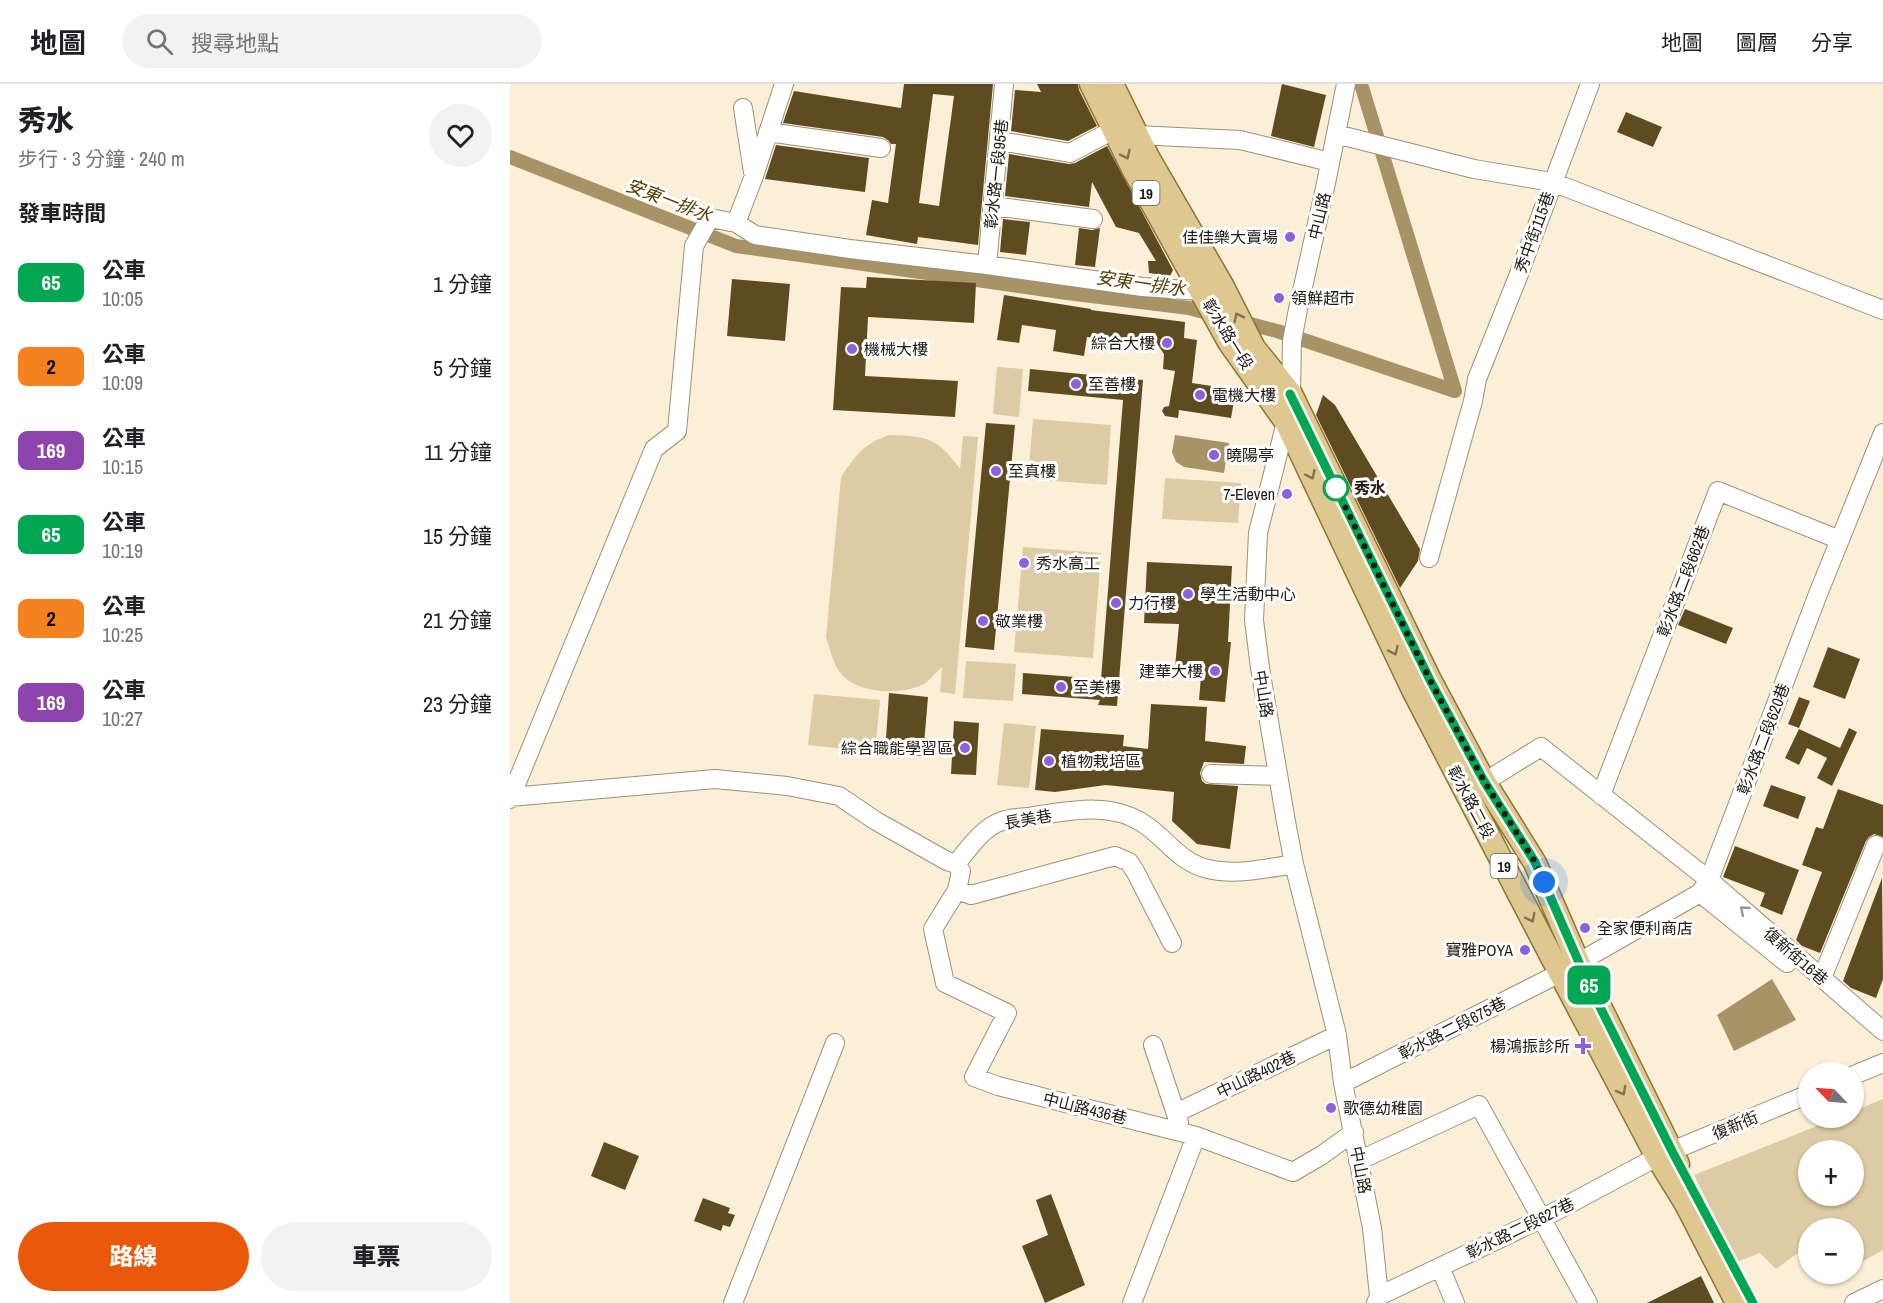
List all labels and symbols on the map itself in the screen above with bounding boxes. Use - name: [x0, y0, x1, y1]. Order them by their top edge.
- street label: 彰水路一段95巷: [979, 118, 1013, 230]
- one-way arrow: [1119, 149, 1130, 160]
- water label: 安東一排水: [623, 172, 716, 228]
- road number: 19: [1132, 181, 1160, 205]
- street label: 秀中街115巷: [1509, 188, 1559, 276]
- street label: 中山路: [1303, 190, 1335, 242]
- place label: 佳佳樂大賣場: [1182, 226, 1278, 248]
- marker: 佳佳樂大賣場: [1283, 230, 1297, 244]
- water label: 安東一排水: [1095, 264, 1188, 302]
- place label: 領鮮超市: [1291, 287, 1355, 309]
- marker: 領鮮超市: [1272, 291, 1286, 305]
- street label: 彰水路一段: [1197, 294, 1259, 374]
- one-way arrow: [1233, 312, 1245, 323]
- place label: 綜合大樓: [1091, 332, 1155, 354]
- marker: 綜合大樓: [1160, 336, 1174, 350]
- place label: 機械大樓: [864, 338, 928, 360]
- marker: 機械大樓: [845, 342, 859, 356]
- place label: 至善樓: [1088, 373, 1136, 395]
- marker: 至善樓: [1069, 377, 1083, 391]
- place label: 電機大樓: [1212, 384, 1276, 406]
- marker: 電機大樓: [1193, 388, 1207, 402]
- place label: 曉陽亭: [1226, 444, 1274, 466]
- marker: 曉陽亭: [1207, 448, 1221, 462]
- place label: 至真樓: [1008, 460, 1056, 482]
- marker: 至真樓: [989, 464, 1003, 478]
- one-way arrow: [1303, 468, 1315, 479]
- marker: 秀水: [1323, 475, 1349, 501]
- place label: 秀水: [1354, 477, 1386, 499]
- place label: 7-Eleven: [1223, 483, 1275, 505]
- marker: 7-Eleven: [1280, 487, 1294, 501]
- street label: 彰水路二段662巷: [1652, 522, 1714, 640]
- place label: 秀水高工: [1036, 552, 1100, 574]
- marker: 秀水高工: [1017, 556, 1031, 570]
- place label: 學生活動中心: [1200, 583, 1296, 605]
- marker: 學生活動中心: [1181, 587, 1195, 601]
- place label: 力行樓: [1128, 592, 1176, 614]
- marker: 力行樓: [1109, 596, 1123, 610]
- place label: 敬業樓: [995, 610, 1043, 632]
- marker: 敬業樓: [976, 614, 990, 628]
- one-way arrow: [1387, 645, 1399, 656]
- place label: 建華大樓: [1139, 660, 1203, 682]
- marker: 建華大樓: [1208, 664, 1222, 678]
- street label: 中山路: [1249, 669, 1279, 719]
- place label: 至美樓: [1073, 676, 1121, 698]
- marker: 至美樓: [1054, 680, 1068, 694]
- street label: 彰水路二段620巷: [1732, 680, 1794, 798]
- place label: 綜合職能學習區: [841, 737, 953, 759]
- marker: 綜合職能學習區: [958, 741, 972, 755]
- place label: 植物栽培區: [1061, 750, 1141, 772]
- marker: 植物栽培區: [1042, 754, 1056, 768]
- street label: 彰水路二段: [1443, 762, 1499, 842]
- street label: 長美巷: [1002, 804, 1054, 834]
- road number: 19: [1490, 854, 1518, 878]
- your location: [1529, 867, 1559, 897]
- one-way arrow: [1740, 906, 1751, 917]
- one-way arrow: [1524, 912, 1535, 922]
- place label: 全家便利商店: [1597, 917, 1693, 939]
- marker: 全家便利商店: [1578, 921, 1592, 935]
- street label: 復新街16巷: [1759, 922, 1833, 990]
- place label: 寶雅POYA: [1445, 939, 1513, 961]
- marker: 寶雅POYA: [1518, 943, 1532, 957]
- line badge: 65: [1562, 966, 1616, 1004]
- street label: 彰水路二段675巷: [1394, 991, 1510, 1065]
- place label: 楊鴻振診所: [1490, 1035, 1570, 1057]
- marker: 楊鴻振診所: [1574, 1037, 1592, 1055]
- street label: 中山路402巷: [1213, 1045, 1299, 1103]
- north arrow: [1798, 1062, 1864, 1128]
- one-way arrow: [1615, 1084, 1626, 1095]
- street label: 中山路436巷: [1041, 1087, 1129, 1129]
- place label: 歌德幼稚園: [1343, 1097, 1423, 1119]
- marker: 歌德幼稚園: [1324, 1101, 1338, 1115]
- street label: 復新街: [1709, 1105, 1761, 1145]
- street label: 中山路: [1346, 1144, 1376, 1196]
- street label: 彰水路二段627巷: [1462, 1192, 1578, 1264]

